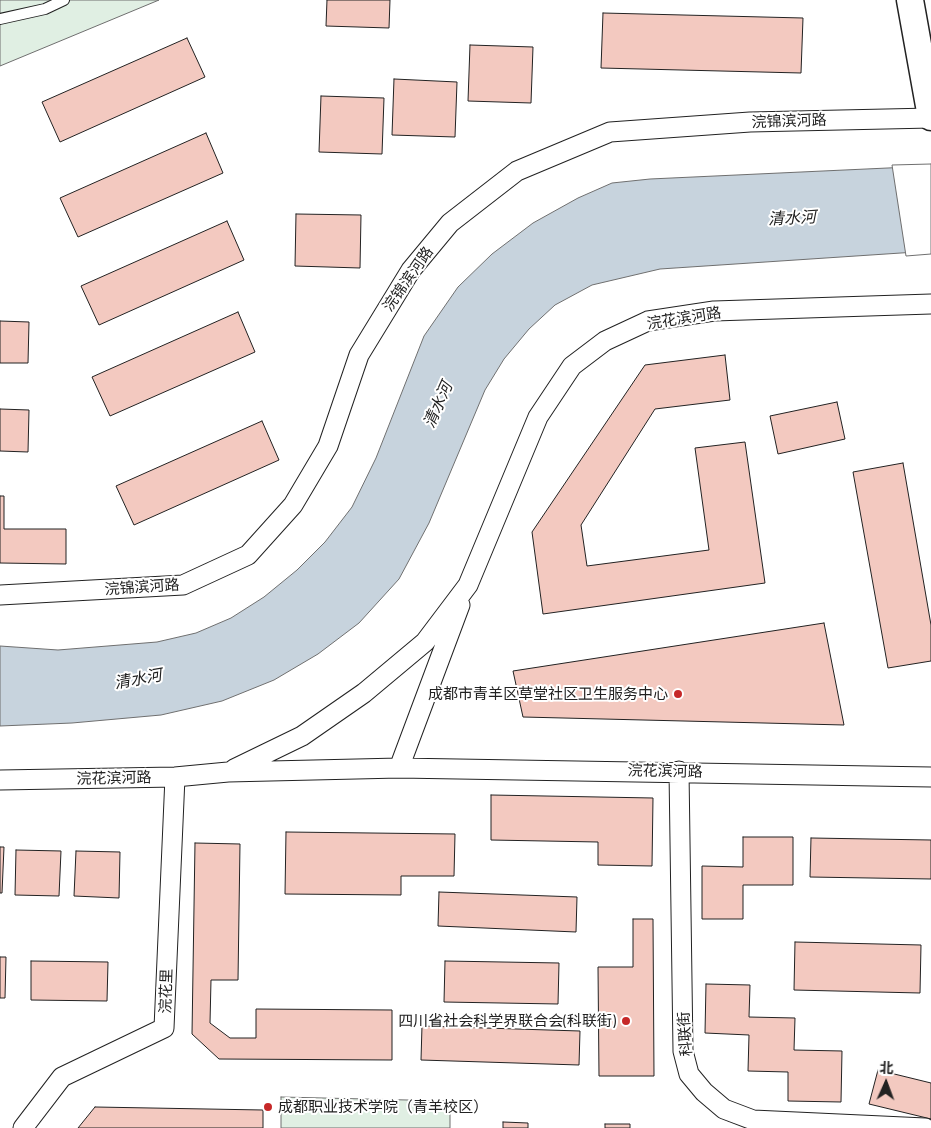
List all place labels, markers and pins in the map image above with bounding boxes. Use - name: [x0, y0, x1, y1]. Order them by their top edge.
- place label: 成都市青羊区草堂社区卫生服务中心: [428, 685, 668, 703]
- marker: 成都市青羊区草堂社区卫生服务中心: [672, 688, 684, 700]
- place label: 四川省社会科学界联合会(科联街): [398, 1012, 616, 1030]
- marker: 四川省社会科学界联合会(科联街): [620, 1015, 632, 1027]
- place label: 成都职业技术学院（青羊校区）: [278, 1098, 488, 1116]
- marker: 成都职业技术学院（青羊校区）: [262, 1101, 274, 1113]

